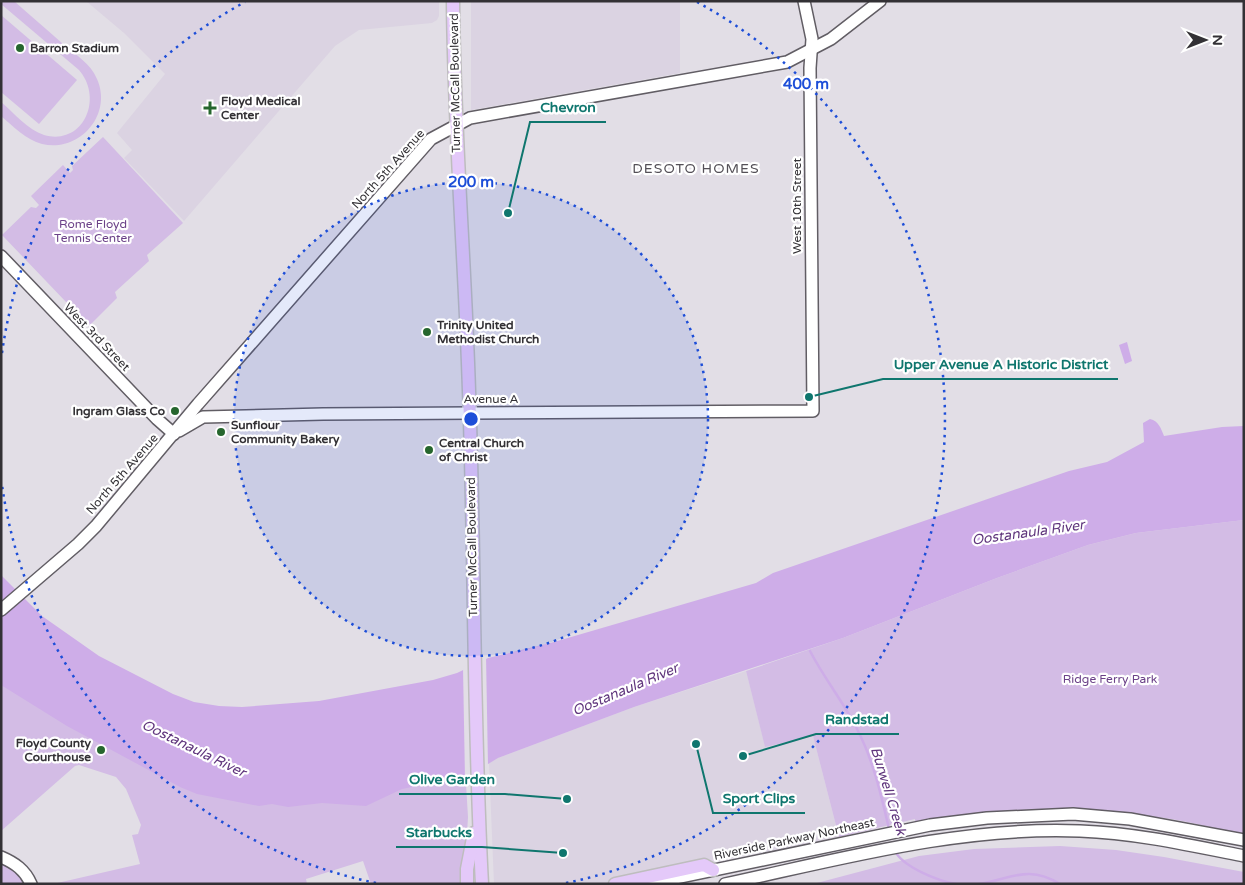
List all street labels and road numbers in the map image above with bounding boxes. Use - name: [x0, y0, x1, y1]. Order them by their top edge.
- street label: Turner McCall Boulevard: [447, 13, 463, 153]
- street label: North 5th Avenue: [349, 126, 427, 212]
- street label: West 10th Street: [790, 157, 804, 254]
- street label: West 3rd Street: [61, 300, 133, 374]
- street label: Avenue A: [463, 392, 519, 406]
- street label: North 5th Avenue: [83, 431, 161, 517]
- street label: Turner McCall Boulevard: [464, 477, 480, 617]
- street label: Riverside Parkway Northeast: [712, 815, 876, 863]

